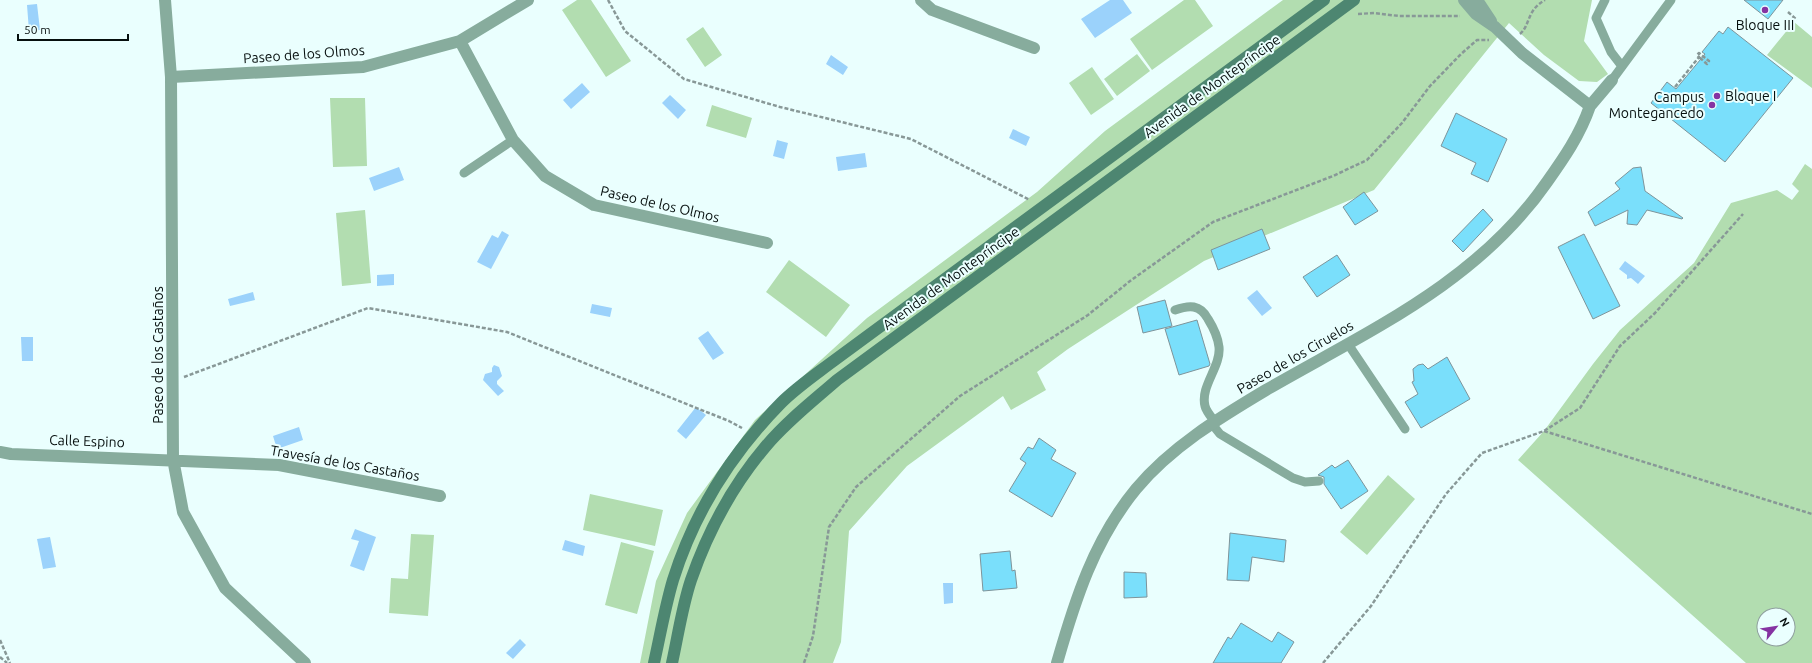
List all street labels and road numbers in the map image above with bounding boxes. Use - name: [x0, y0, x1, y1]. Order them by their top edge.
- street label: Avenida de Montepríncipe: [1141, 31, 1283, 141]
- street label: Paseo de los Olmos: [243, 42, 365, 66]
- street label: Paseo de los Olmos: [599, 183, 721, 225]
- street label: Avenida de Montepríncipe: [880, 223, 1022, 333]
- street label: Paseo de los Castaños: [150, 286, 166, 424]
- street label: Paseo de los Ciruelos: [1234, 317, 1356, 397]
- street label: Calle Espino: [49, 432, 125, 450]
- street label: Travesía de los Castaños: [269, 442, 421, 484]

